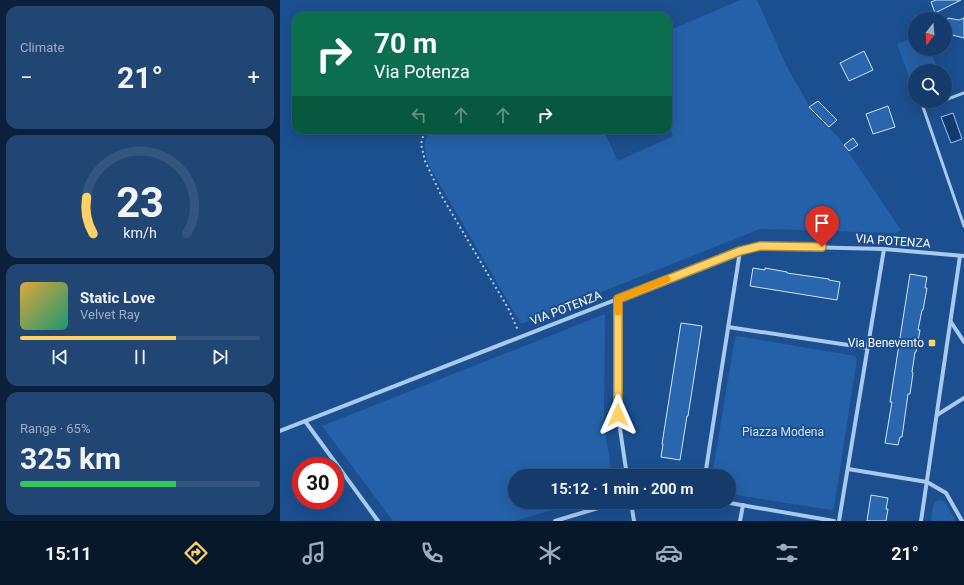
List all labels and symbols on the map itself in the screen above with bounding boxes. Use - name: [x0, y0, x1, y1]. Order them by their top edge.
- north arrow: [908, 12, 952, 56]
- pin: [805, 206, 839, 247]
- street label: VIA POTENZA: [855, 231, 931, 251]
- street label: VIA POTENZA: [528, 288, 604, 328]
- place label: Via Benevento: [848, 336, 924, 350]
- marker: Via Benevento: [927, 338, 937, 348]
- position arrow: [597, 394, 639, 436]
- park label: Piazza Modena: [742, 425, 824, 439]
- speed limit sign: 30: [292, 457, 344, 509]

